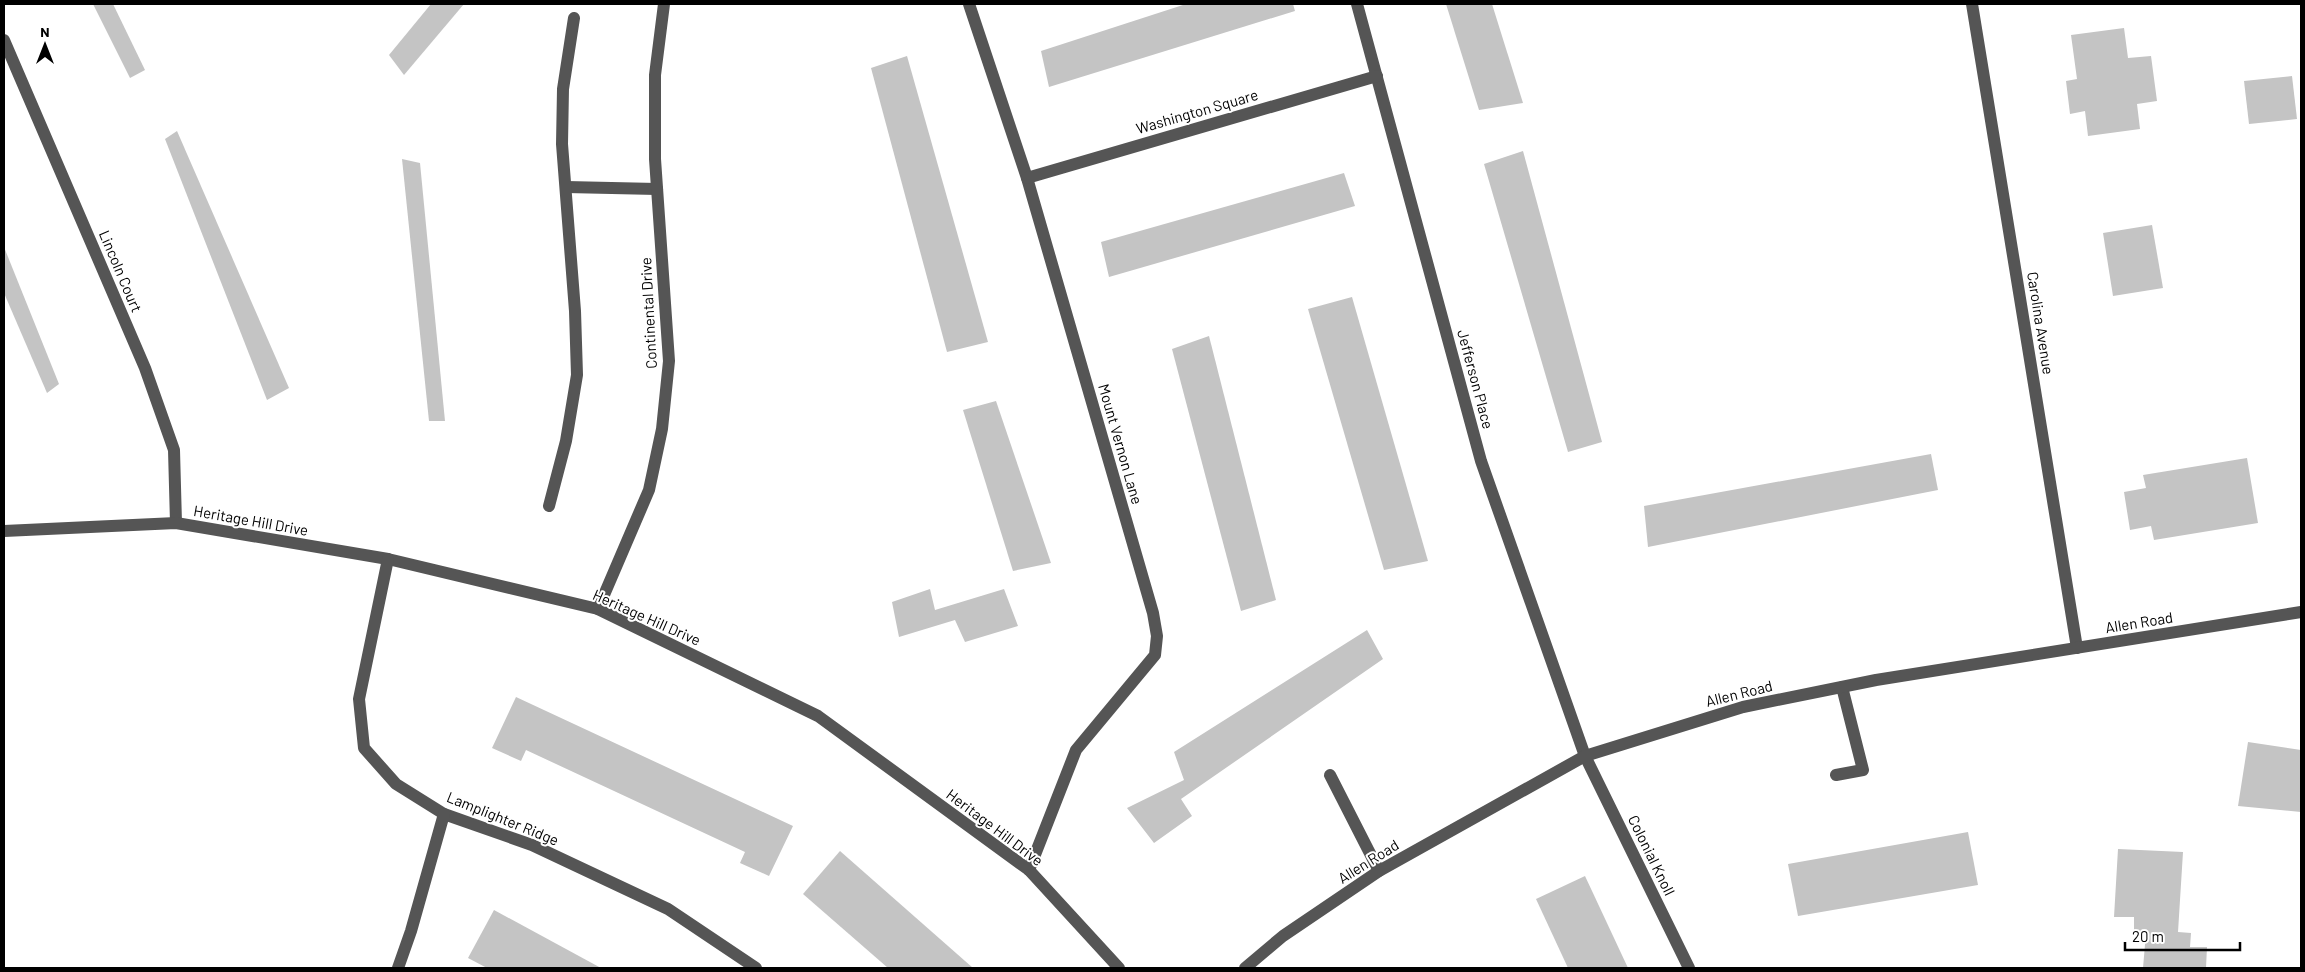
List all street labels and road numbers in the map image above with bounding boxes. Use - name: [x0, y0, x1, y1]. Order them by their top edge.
- street label: Washington Square: [1134, 85, 1260, 137]
- street label: Lincoln Court: [96, 227, 146, 315]
- street label: Continental Drive: [636, 257, 660, 369]
- street label: Carolina Avenue: [2024, 270, 2058, 376]
- street label: Jefferson Place: [1454, 327, 1498, 431]
- street label: Mount Vernon Lane: [1095, 382, 1147, 506]
- street label: Heritage Hill Drive: [192, 501, 310, 539]
- street label: Heritage Hill Drive: [590, 585, 704, 649]
- street label: Allen Road: [2104, 608, 2174, 636]
- street label: Allen Road: [1704, 676, 1774, 710]
- street label: Heritage Hill Drive: [943, 785, 1047, 869]
- street label: Lamplighter Ridge: [444, 787, 562, 849]
- street label: Colonial Knoll: [1625, 812, 1679, 898]
- street label: Allen Road: [1334, 835, 1402, 887]

